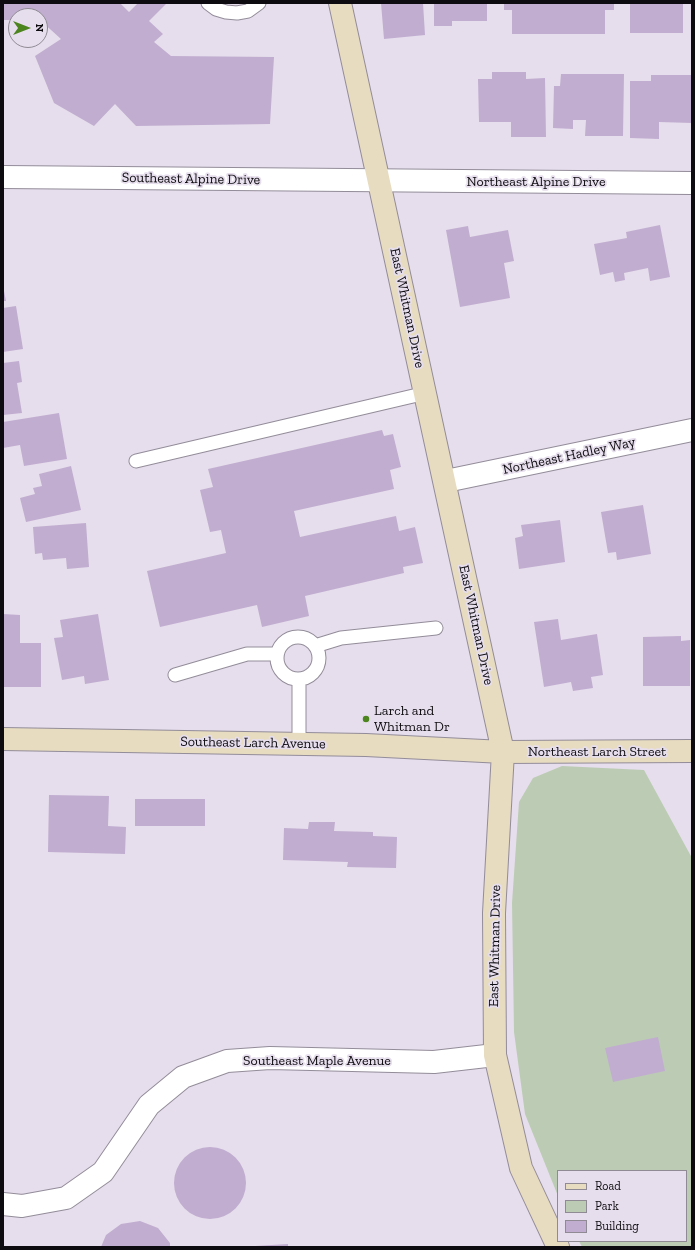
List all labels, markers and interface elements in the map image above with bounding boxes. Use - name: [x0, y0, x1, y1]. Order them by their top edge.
- north arrow: [8, 8, 48, 48]
- text: N: [33, 24, 46, 32]
- street label: Southeast Alpine Drive: [122, 169, 260, 189]
- street label: Northeast Alpine Drive: [466, 174, 606, 190]
- street label: East Whitman Drive: [386, 246, 428, 370]
- street label: Northeast Hadley Way: [501, 434, 637, 478]
- street label: East Whitman Drive: [455, 563, 497, 687]
- place label: Larch and Whitman Dr: [374, 703, 450, 736]
- marker: Larch and Whitman Dr: [361, 714, 371, 724]
- street label: Southeast Larch Avenue: [180, 733, 326, 753]
- street label: Northeast Larch Street: [528, 744, 666, 760]
- street label: East Whitman Drive: [486, 885, 504, 1007]
- street label: Southeast Maple Avenue: [243, 1053, 391, 1069]
- legend: [557, 1170, 687, 1242]
- text: Road: [595, 1179, 621, 1193]
- text: Park: [595, 1199, 619, 1213]
- text: Building: [595, 1219, 639, 1233]

